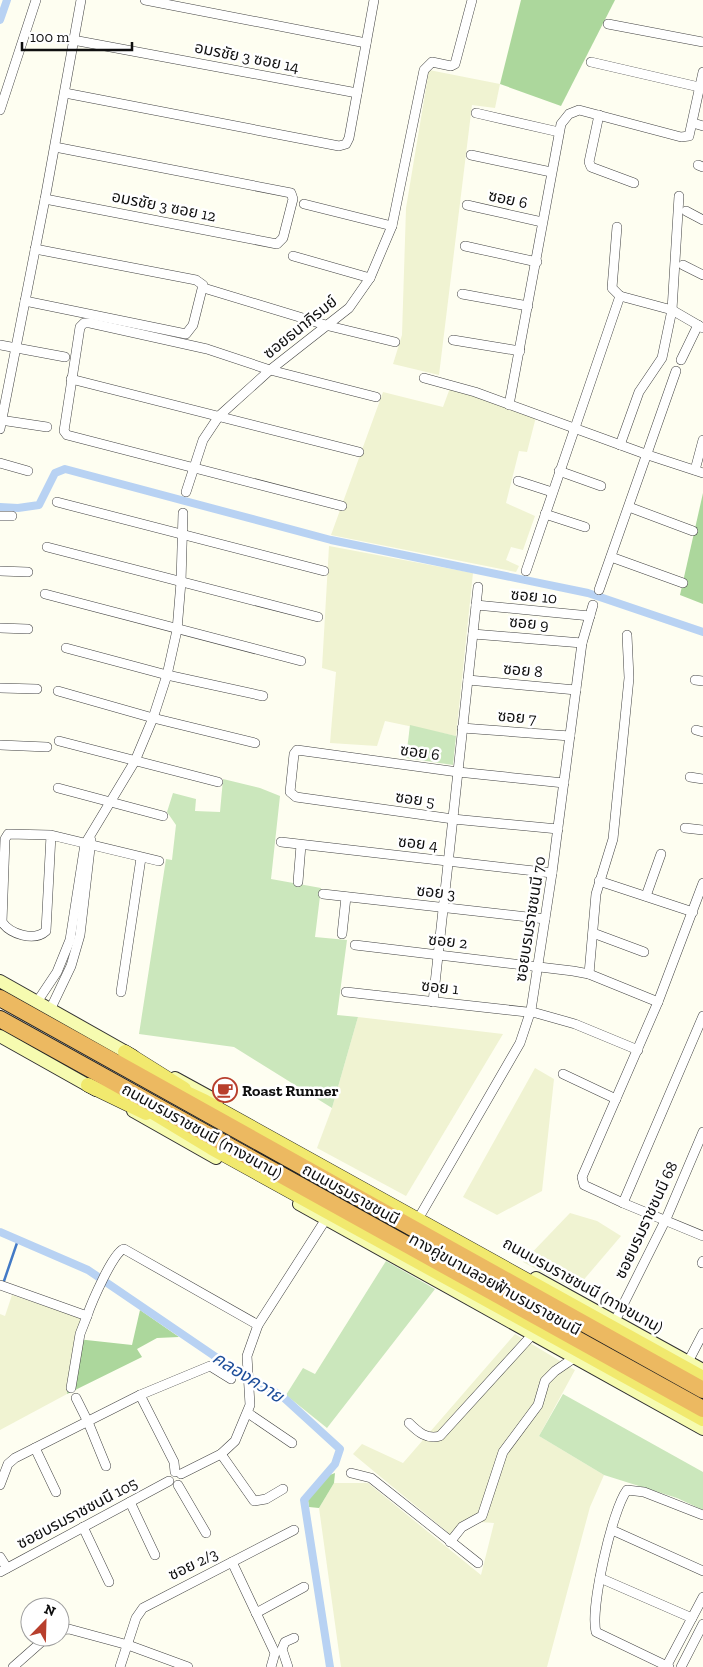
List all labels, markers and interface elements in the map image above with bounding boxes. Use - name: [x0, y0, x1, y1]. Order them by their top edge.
- scale bar: [22, 20, 132, 52]
- text: 100 m: [30, 28, 69, 46]
- street label: อมรชัย 3 ซอย 14: [193, 38, 301, 77]
- street label: ซอย 6: [487, 186, 529, 212]
- street label: อมรชัย 3 ซอย 12: [110, 187, 218, 225]
- street label: ซอยธนาภิรมย์: [259, 291, 341, 363]
- street label: ซอย 10: [510, 585, 558, 607]
- street label: ซอย 9: [508, 612, 550, 634]
- street label: ซอย 8: [502, 659, 544, 681]
- street label: ซอย 7: [497, 706, 538, 728]
- street label: ซอย 6: [399, 740, 441, 764]
- street label: ซอย 5: [394, 787, 436, 811]
- street label: ซอย 4: [397, 831, 439, 855]
- street label: ซอยบรมราชชนนี 70: [511, 855, 549, 983]
- street label: ซอย 3: [416, 881, 457, 904]
- street label: ซอย 2: [427, 929, 469, 953]
- street label: ซอย 1: [420, 976, 460, 998]
- cafe icon: Roast Runner: [212, 1077, 238, 1103]
- street label: ถนนบรมราชชนนี (ทางขนาน): [119, 1079, 285, 1183]
- place label: Roast Runner: [242, 1081, 339, 1100]
- street label: ซอยบรมราชชนนี 68: [611, 1158, 681, 1282]
- street label: ถนนบรมราชชนนี: [299, 1159, 403, 1229]
- street label: ทางคู่ขนานลอยฟ้าบรมราชชนนี: [406, 1229, 584, 1339]
- street label: ถนนบรมราชชนนี (ทางขนาน): [500, 1233, 666, 1337]
- water label: คลองควาย: [209, 1347, 289, 1408]
- street label: ซอยบรมราชชนนี 105: [14, 1473, 140, 1553]
- street label: ซอย 2/3: [165, 1544, 221, 1584]
- north arrow: [20, 1597, 70, 1647]
- text: N: [42, 1601, 58, 1621]

